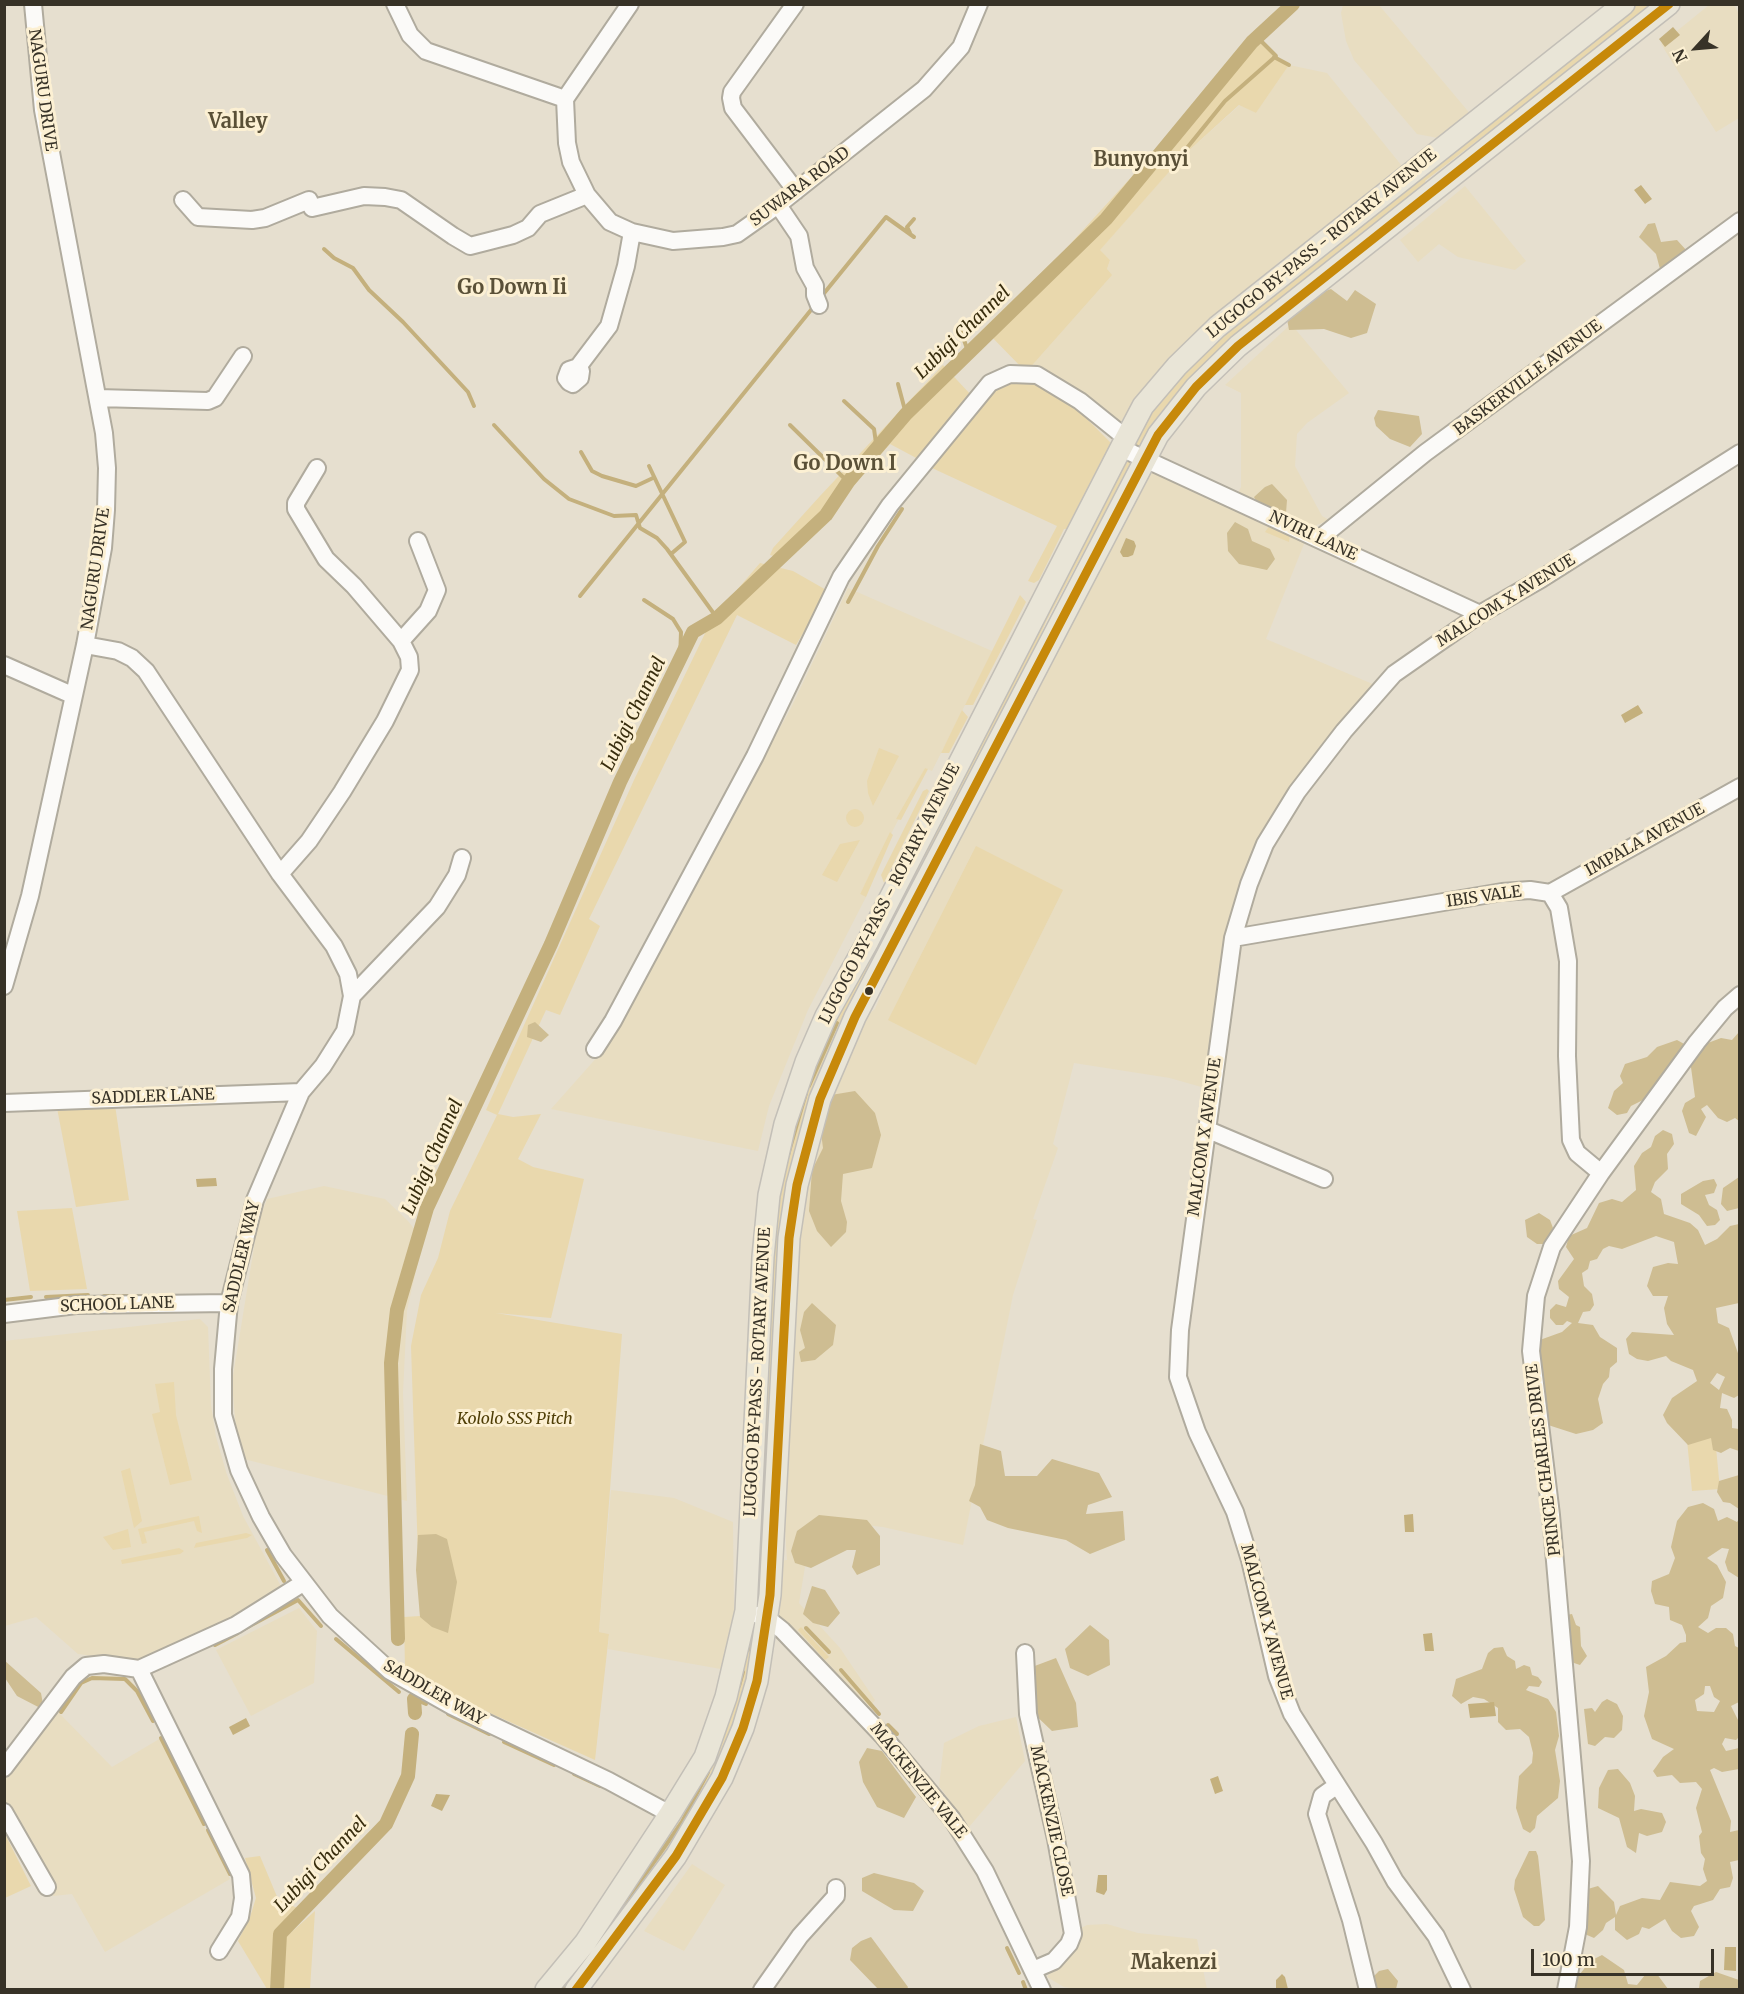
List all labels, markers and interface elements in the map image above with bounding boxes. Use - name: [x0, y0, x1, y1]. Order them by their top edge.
- north arrow: [1666, 18, 1726, 78]
- street label: NAGURU DRIVE: [24, 28, 60, 152]
- text: N: [1668, 46, 1692, 66]
- district label: Valley: [208, 110, 268, 134]
- street label: SUWARA ROAD: [746, 143, 854, 231]
- street label: LUGOGO BY-PASS - ROTARY AVENUE: [1203, 145, 1441, 343]
- district label: Bunyonyi: [1093, 148, 1189, 172]
- district label: Go Down Ii: [457, 276, 567, 300]
- water label: Lubigi Channel: [911, 282, 1015, 384]
- street label: BASKERVILLE AVENUE: [1450, 316, 1606, 440]
- district label: Go Down I: [794, 452, 896, 476]
- street label: NAGURU DRIVE: [78, 507, 114, 631]
- street label: NVIRI LANE: [1266, 507, 1360, 565]
- street label: MALCOM X AVENUE: [1433, 551, 1579, 651]
- water label: Lubigi Channel: [597, 654, 671, 774]
- street label: LUGOGO BY-PASS - ROTARY AVENUE: [816, 761, 964, 1027]
- street label: IMPALA AVENUE: [1582, 799, 1708, 881]
- street label: IBIS VALE: [1445, 882, 1523, 912]
- unlabelled marker: [863, 985, 875, 997]
- street label: MALCOM X AVENUE: [1184, 1057, 1226, 1217]
- street label: SADDLER LANE: [91, 1085, 215, 1109]
- water label: Lubigi Channel: [398, 1096, 468, 1218]
- street label: SADDLER WAY: [220, 1199, 264, 1315]
- street label: LUGOGO BY-PASS - ROTARY AVENUE: [741, 1227, 775, 1517]
- street label: SCHOOL LANE: [60, 1293, 174, 1317]
- street label: PRINCE CHARLES DRIVE: [1523, 1363, 1565, 1557]
- park label: Kololo SSS Pitch: [457, 1409, 573, 1429]
- street label: MALCOM X AVENUE: [1236, 1542, 1296, 1702]
- street label: SADDLER WAY: [380, 1656, 488, 1730]
- street label: MACKENZIE VALE: [866, 1720, 970, 1842]
- street label: MACKENZIE CLOSE: [1026, 1744, 1076, 1898]
- water label: Lubigi Channel: [270, 1813, 372, 1917]
- scale bar: [1534, 1937, 1717, 1975]
- text: 100 m: [1542, 1948, 1595, 1971]
- district label: Makenzi: [1131, 1951, 1217, 1975]

